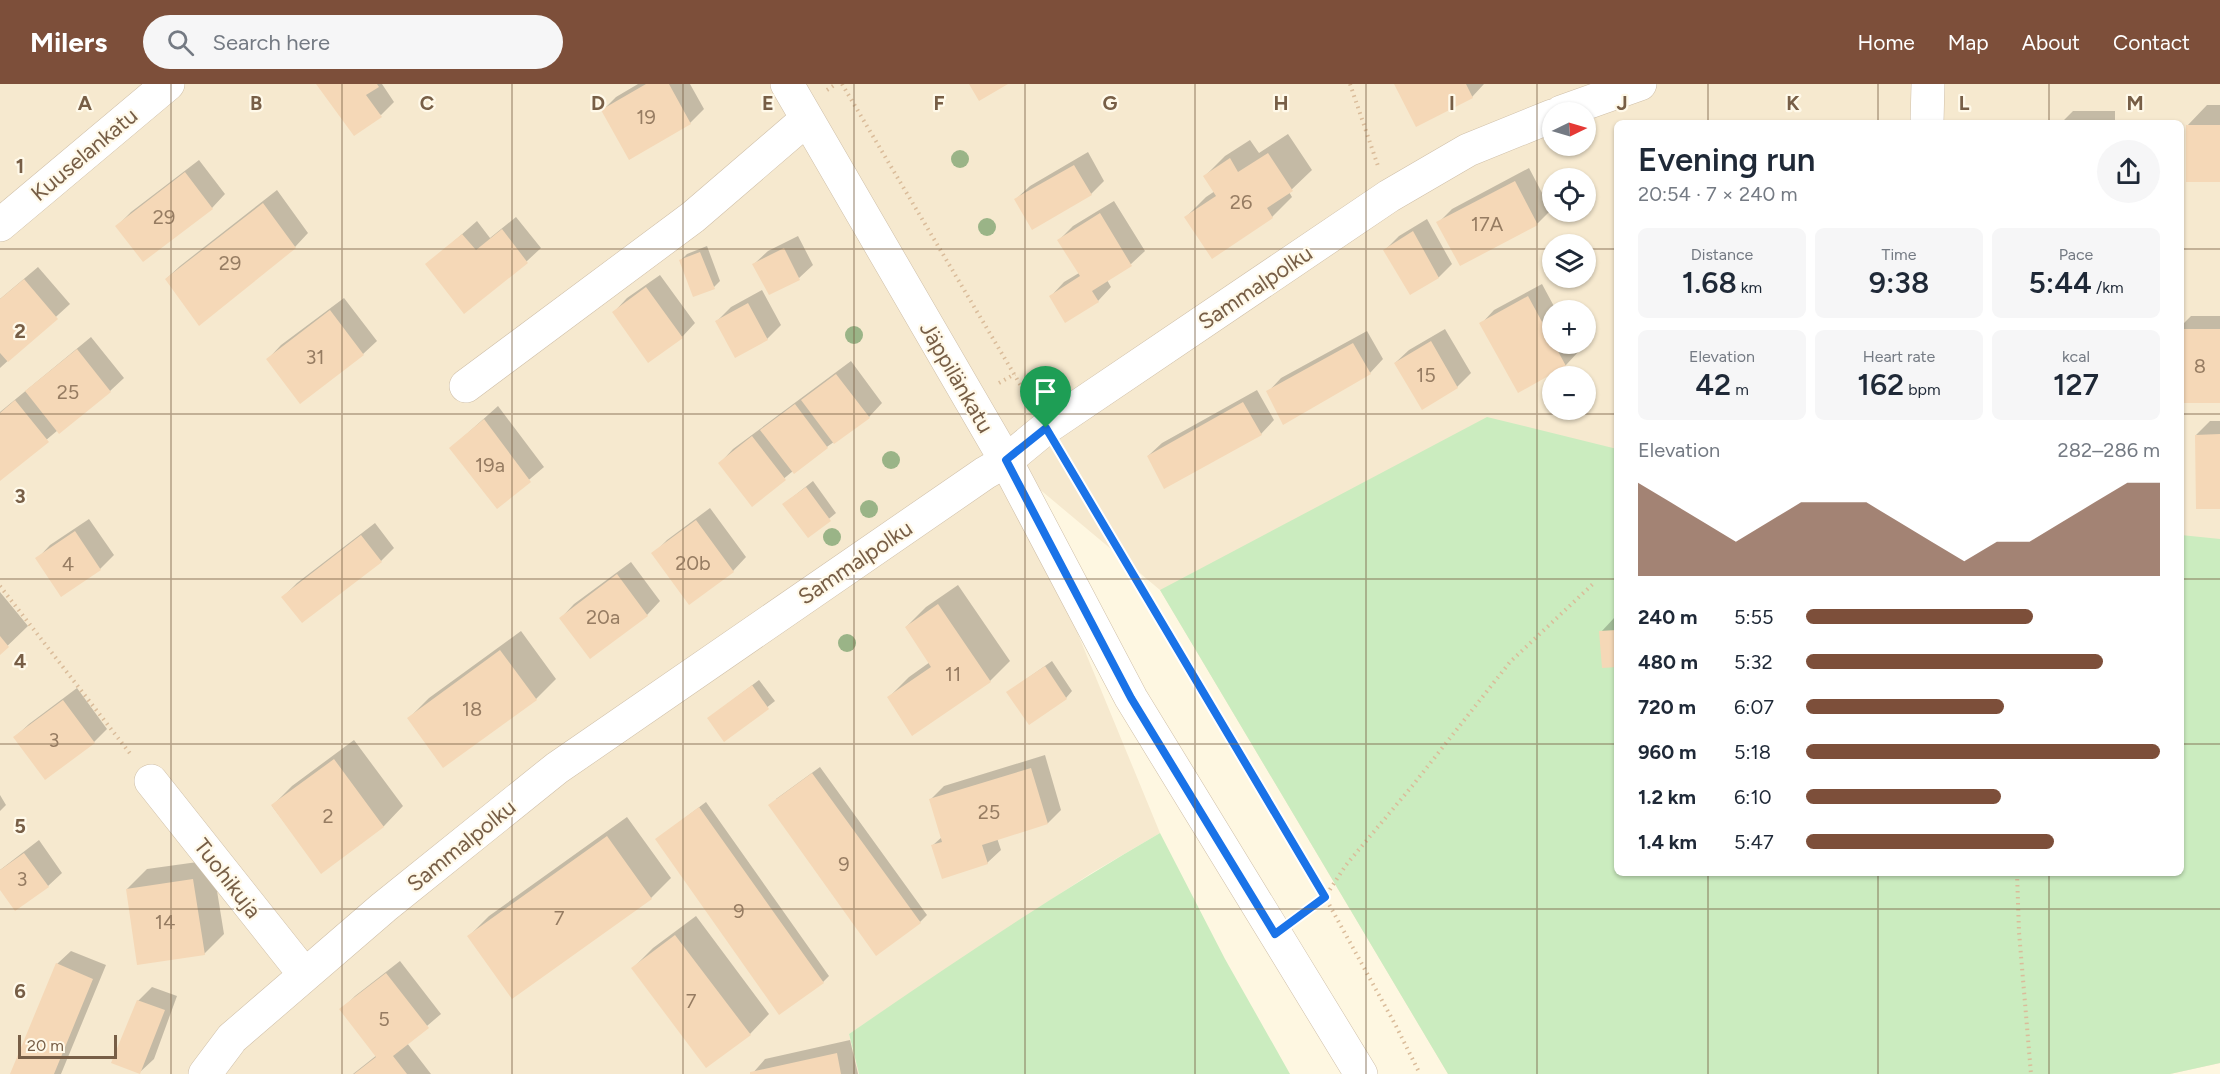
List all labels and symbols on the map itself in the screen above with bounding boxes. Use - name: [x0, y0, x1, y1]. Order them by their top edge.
- text: A: [78, 91, 93, 115]
- text: B: [250, 91, 262, 115]
- text: C: [420, 91, 434, 115]
- text: D: [591, 91, 605, 115]
- text: E: [762, 91, 774, 115]
- text: F: [933, 91, 945, 115]
- text: G: [1103, 91, 1118, 115]
- text: H: [1274, 91, 1289, 115]
- text: I: [1449, 91, 1455, 115]
- text: J: [1616, 91, 1628, 115]
- text: K: [1786, 91, 1800, 115]
- text: L: [1959, 91, 1970, 115]
- text: M: [2126, 91, 2144, 115]
- street label: Kuuselankatu: [26, 102, 143, 207]
- north arrow: [1542, 102, 1596, 156]
- house number: 19: [636, 105, 656, 129]
- text: 1: [16, 154, 24, 178]
- house number: 26: [1230, 190, 1252, 214]
- house number: 29: [153, 205, 175, 229]
- house number: 17A: [1471, 212, 1504, 236]
- street label: Sammalpolku: [1193, 239, 1317, 335]
- house number: 29: [219, 251, 241, 275]
- street label: Jäppilänkatu: [914, 317, 999, 438]
- text: 2: [14, 319, 26, 343]
- house number: 31: [305, 345, 325, 369]
- house number: 8: [2194, 354, 2206, 378]
- house number: 15: [1416, 363, 1436, 387]
- pin: [1020, 366, 1071, 428]
- house number: 25: [57, 380, 79, 404]
- house number: 19a: [475, 453, 505, 477]
- text: 3: [14, 484, 26, 508]
- street label: Sammalpolku: [793, 514, 917, 610]
- house number: 20b: [675, 551, 711, 575]
- house number: 4: [62, 552, 74, 576]
- house number: 20a: [586, 605, 620, 629]
- text: 4: [14, 649, 27, 673]
- house number: 11: [945, 662, 961, 686]
- house number: 18: [462, 697, 482, 721]
- house number: 3: [49, 728, 59, 752]
- street label: Sammalpolku: [402, 793, 521, 897]
- house number: 25: [978, 800, 1000, 824]
- house number: 2: [322, 804, 334, 828]
- text: 5: [14, 814, 26, 838]
- street label: Tuohikuja: [188, 833, 267, 924]
- house number: 9: [838, 852, 850, 876]
- house number: 3: [17, 867, 27, 891]
- house number: 9: [733, 899, 745, 923]
- house number: 7: [554, 906, 565, 930]
- house number: 14: [155, 910, 175, 934]
- text: 6: [14, 979, 26, 1003]
- house number: 7: [686, 989, 697, 1013]
- house number: 5: [378, 1007, 390, 1031]
- scale bar: [18, 1032, 117, 1060]

